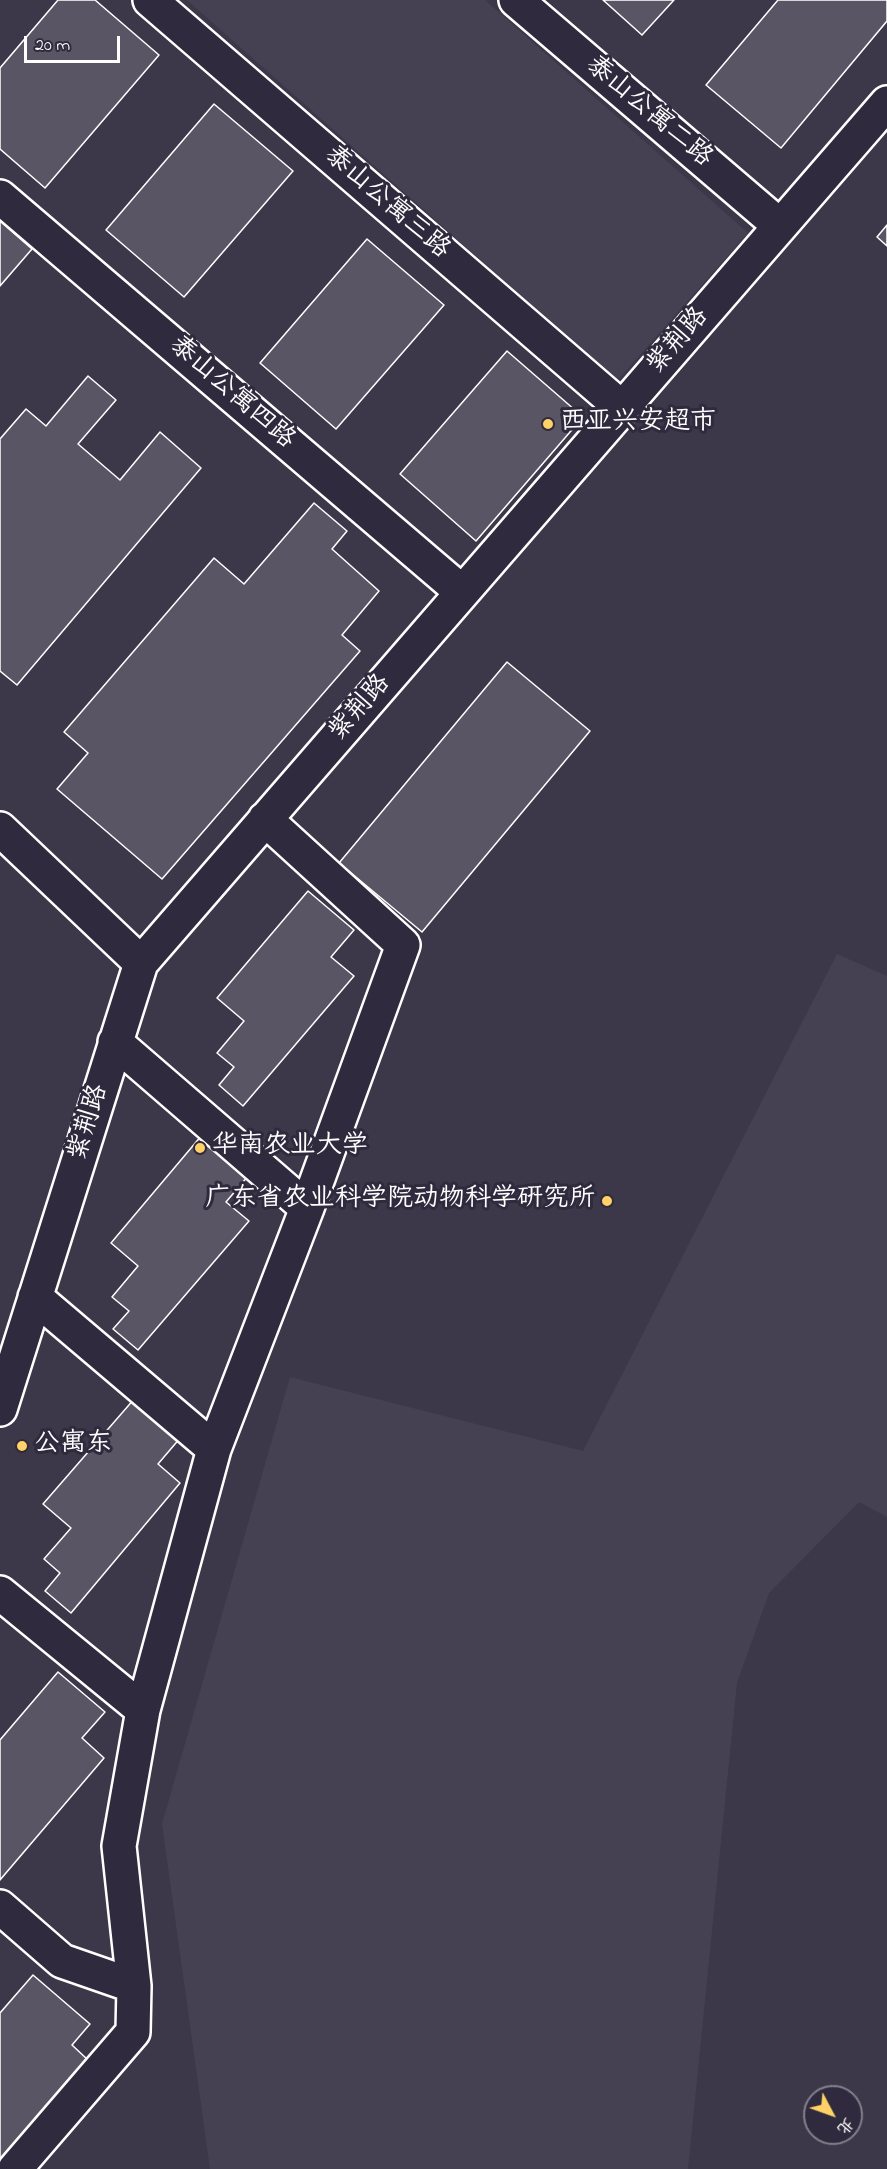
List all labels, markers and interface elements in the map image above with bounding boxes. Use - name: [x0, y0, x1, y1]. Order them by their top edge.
- scale bar: [27, 24, 123, 62]
- text: 20 m: [35, 33, 70, 59]
- street label: 泰山公寓二路: [578, 51, 718, 175]
- street label: 泰山公寓三路: [317, 141, 455, 267]
- street label: 紫荆路: [642, 302, 716, 382]
- street label: 泰山公寓四路: [162, 331, 300, 457]
- place label: 西亚兴安超市: [560, 408, 716, 440]
- marker: 西亚兴安超市: [541, 417, 555, 431]
- street label: 紫荆路: [324, 669, 398, 749]
- street label: 紫荆路: [64, 1081, 116, 1165]
- place label: 华南农业大学: [212, 1132, 368, 1164]
- marker: 华南农业大学: [193, 1141, 207, 1155]
- place label: 广东省农业科学院动物科学研究所: [205, 1185, 595, 1217]
- marker: 广东省农业科学院动物科学研究所: [600, 1194, 614, 1208]
- place label: 公寓东: [34, 1430, 112, 1462]
- marker: 公寓东: [15, 1439, 29, 1453]
- north arrow: [803, 2085, 863, 2145]
- text: 北: [831, 2112, 859, 2139]

